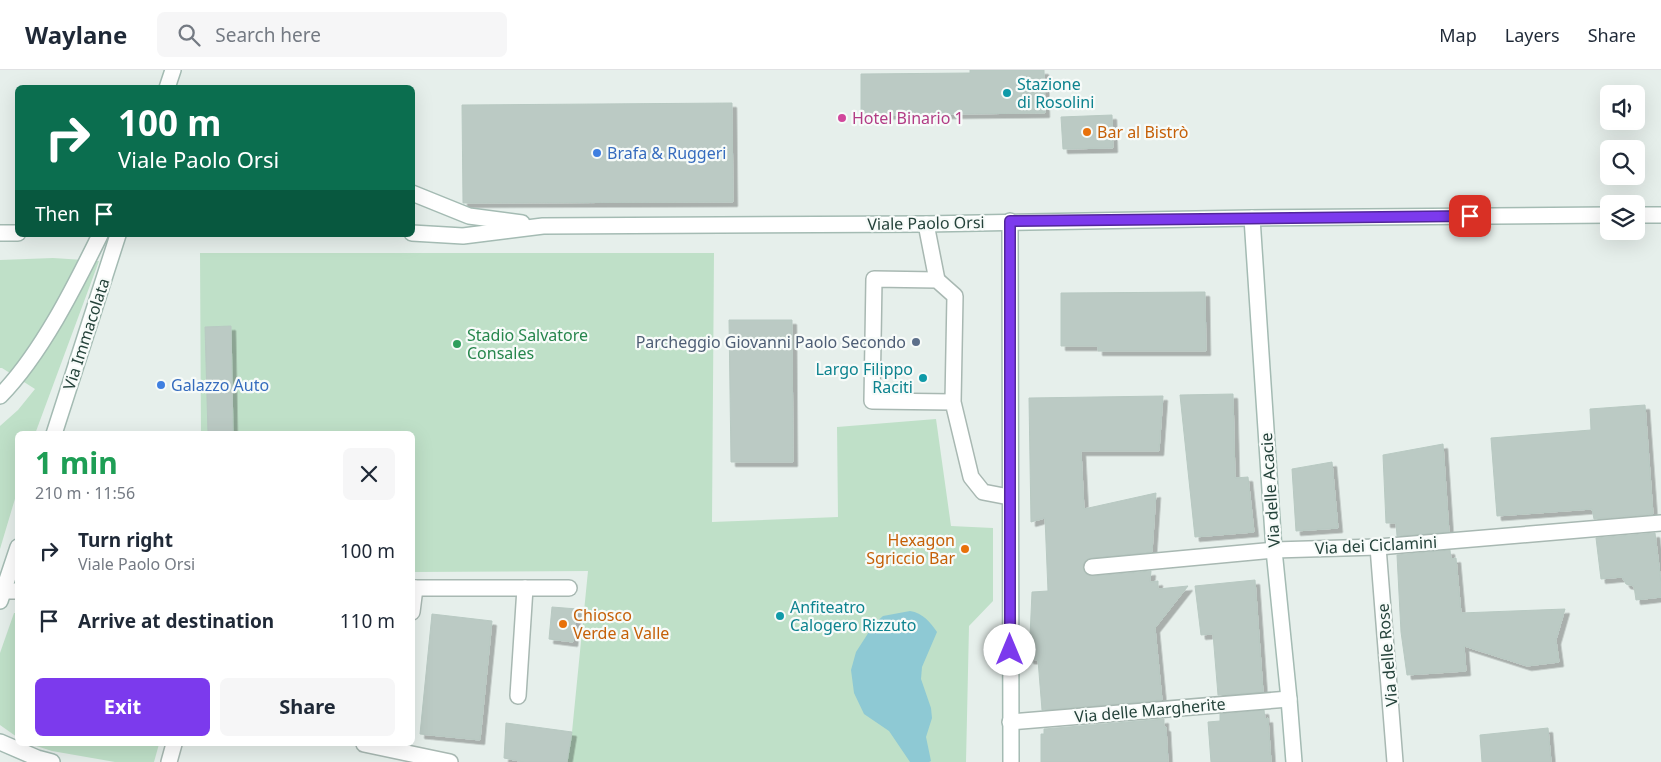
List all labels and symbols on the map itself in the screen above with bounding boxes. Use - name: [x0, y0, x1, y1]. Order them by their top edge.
- place label: Stazione di Rosolini: [1017, 73, 1094, 113]
- marker: Stazione di Rosolini: [1001, 87, 1013, 99]
- place label: Hotel Binario 1: [852, 107, 964, 129]
- marker: Hotel Binario 1: [836, 112, 848, 124]
- place label: Bar al Bistrò: [1097, 121, 1188, 143]
- marker: Bar al Bistrò: [1081, 126, 1093, 138]
- place label: Brafa & Ruggeri: [607, 142, 726, 164]
- marker: Brafa & Ruggeri: [591, 147, 603, 159]
- pin: [1449, 195, 1491, 237]
- street label: Viale Paolo Orsi: [867, 211, 985, 235]
- street label: Via Immacolata: [58, 275, 114, 393]
- place label: Stadio Salvatore Consales: [467, 324, 588, 364]
- place label: Parcheggio Giovanni Paolo Secondo: [636, 331, 906, 353]
- marker: Parcheggio Giovanni Paolo Secondo: [910, 336, 922, 348]
- marker: Stadio Salvatore Consales: [451, 338, 463, 350]
- place label: Largo Filippo Raciti: [815, 358, 913, 398]
- marker: Largo Filippo Raciti: [917, 372, 929, 384]
- place label: Galazzo Auto: [171, 374, 269, 396]
- marker: Galazzo Auto: [155, 379, 167, 391]
- street label: Via delle Acacie: [1255, 432, 1285, 548]
- place label: Hexagon Sgriccio Bar: [866, 529, 955, 569]
- street label: Via dei Ciclamini: [1314, 531, 1438, 559]
- marker: Hexagon Sgriccio Bar: [959, 543, 971, 555]
- place label: Anfiteatro Calogero Rizzuto: [790, 596, 916, 636]
- street label: Via delle Rose: [1372, 602, 1402, 708]
- place label: Chiosco Verde a Valle: [573, 604, 669, 644]
- marker: Anfiteatro Calogero Rizzuto: [774, 610, 786, 622]
- marker: Chiosco Verde a Valle: [557, 618, 569, 630]
- position arrow: [983, 623, 1035, 675]
- street label: Via delle Margherite: [1074, 692, 1226, 728]

